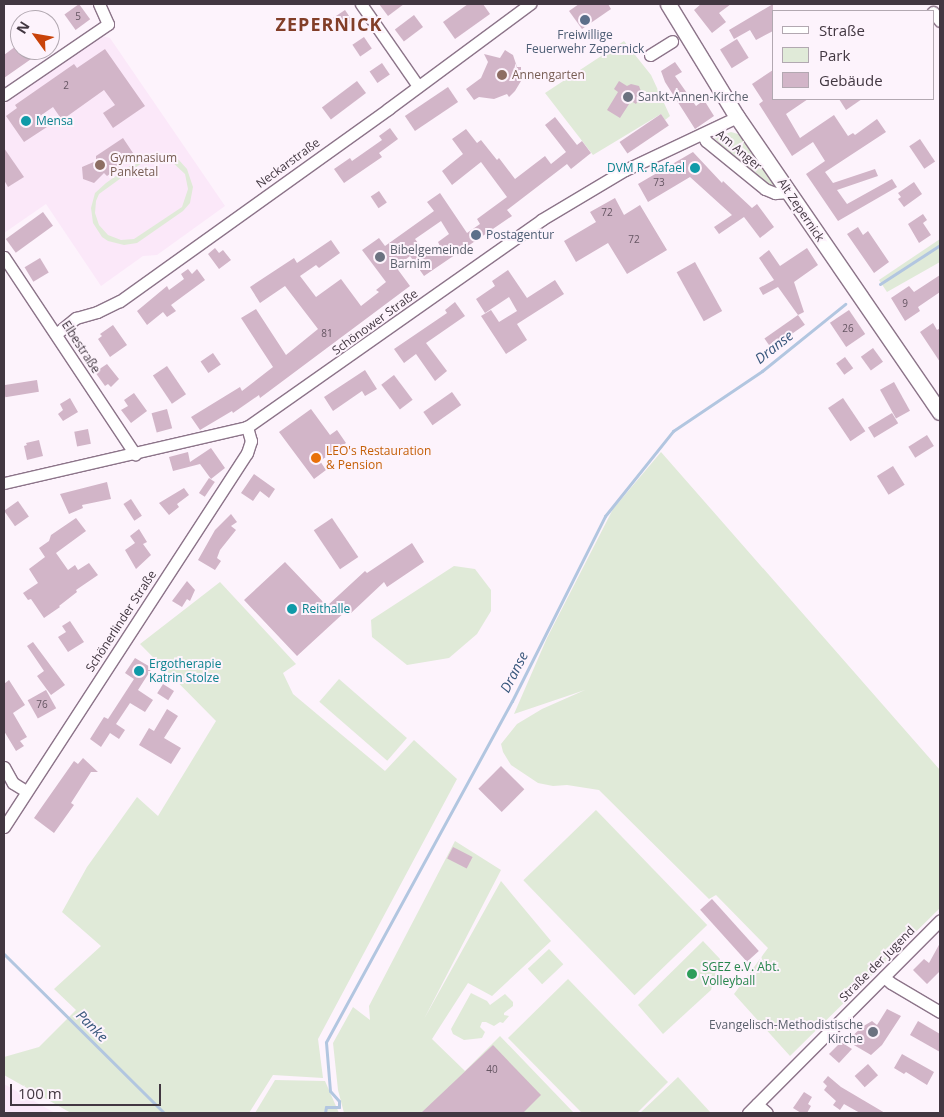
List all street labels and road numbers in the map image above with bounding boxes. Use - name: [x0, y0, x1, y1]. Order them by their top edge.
- street label: Am Anger: [713, 127, 765, 173]
- street label: Neckarstraße: [253, 135, 323, 191]
- street label: Alt Zepernick: [775, 176, 827, 244]
- street label: Schönower Straße: [329, 286, 421, 358]
- street label: Elbestraße: [59, 318, 103, 376]
- street label: Schönerlinder Straße: [83, 568, 159, 674]
- street label: Straße der Jugend: [836, 923, 918, 1005]

